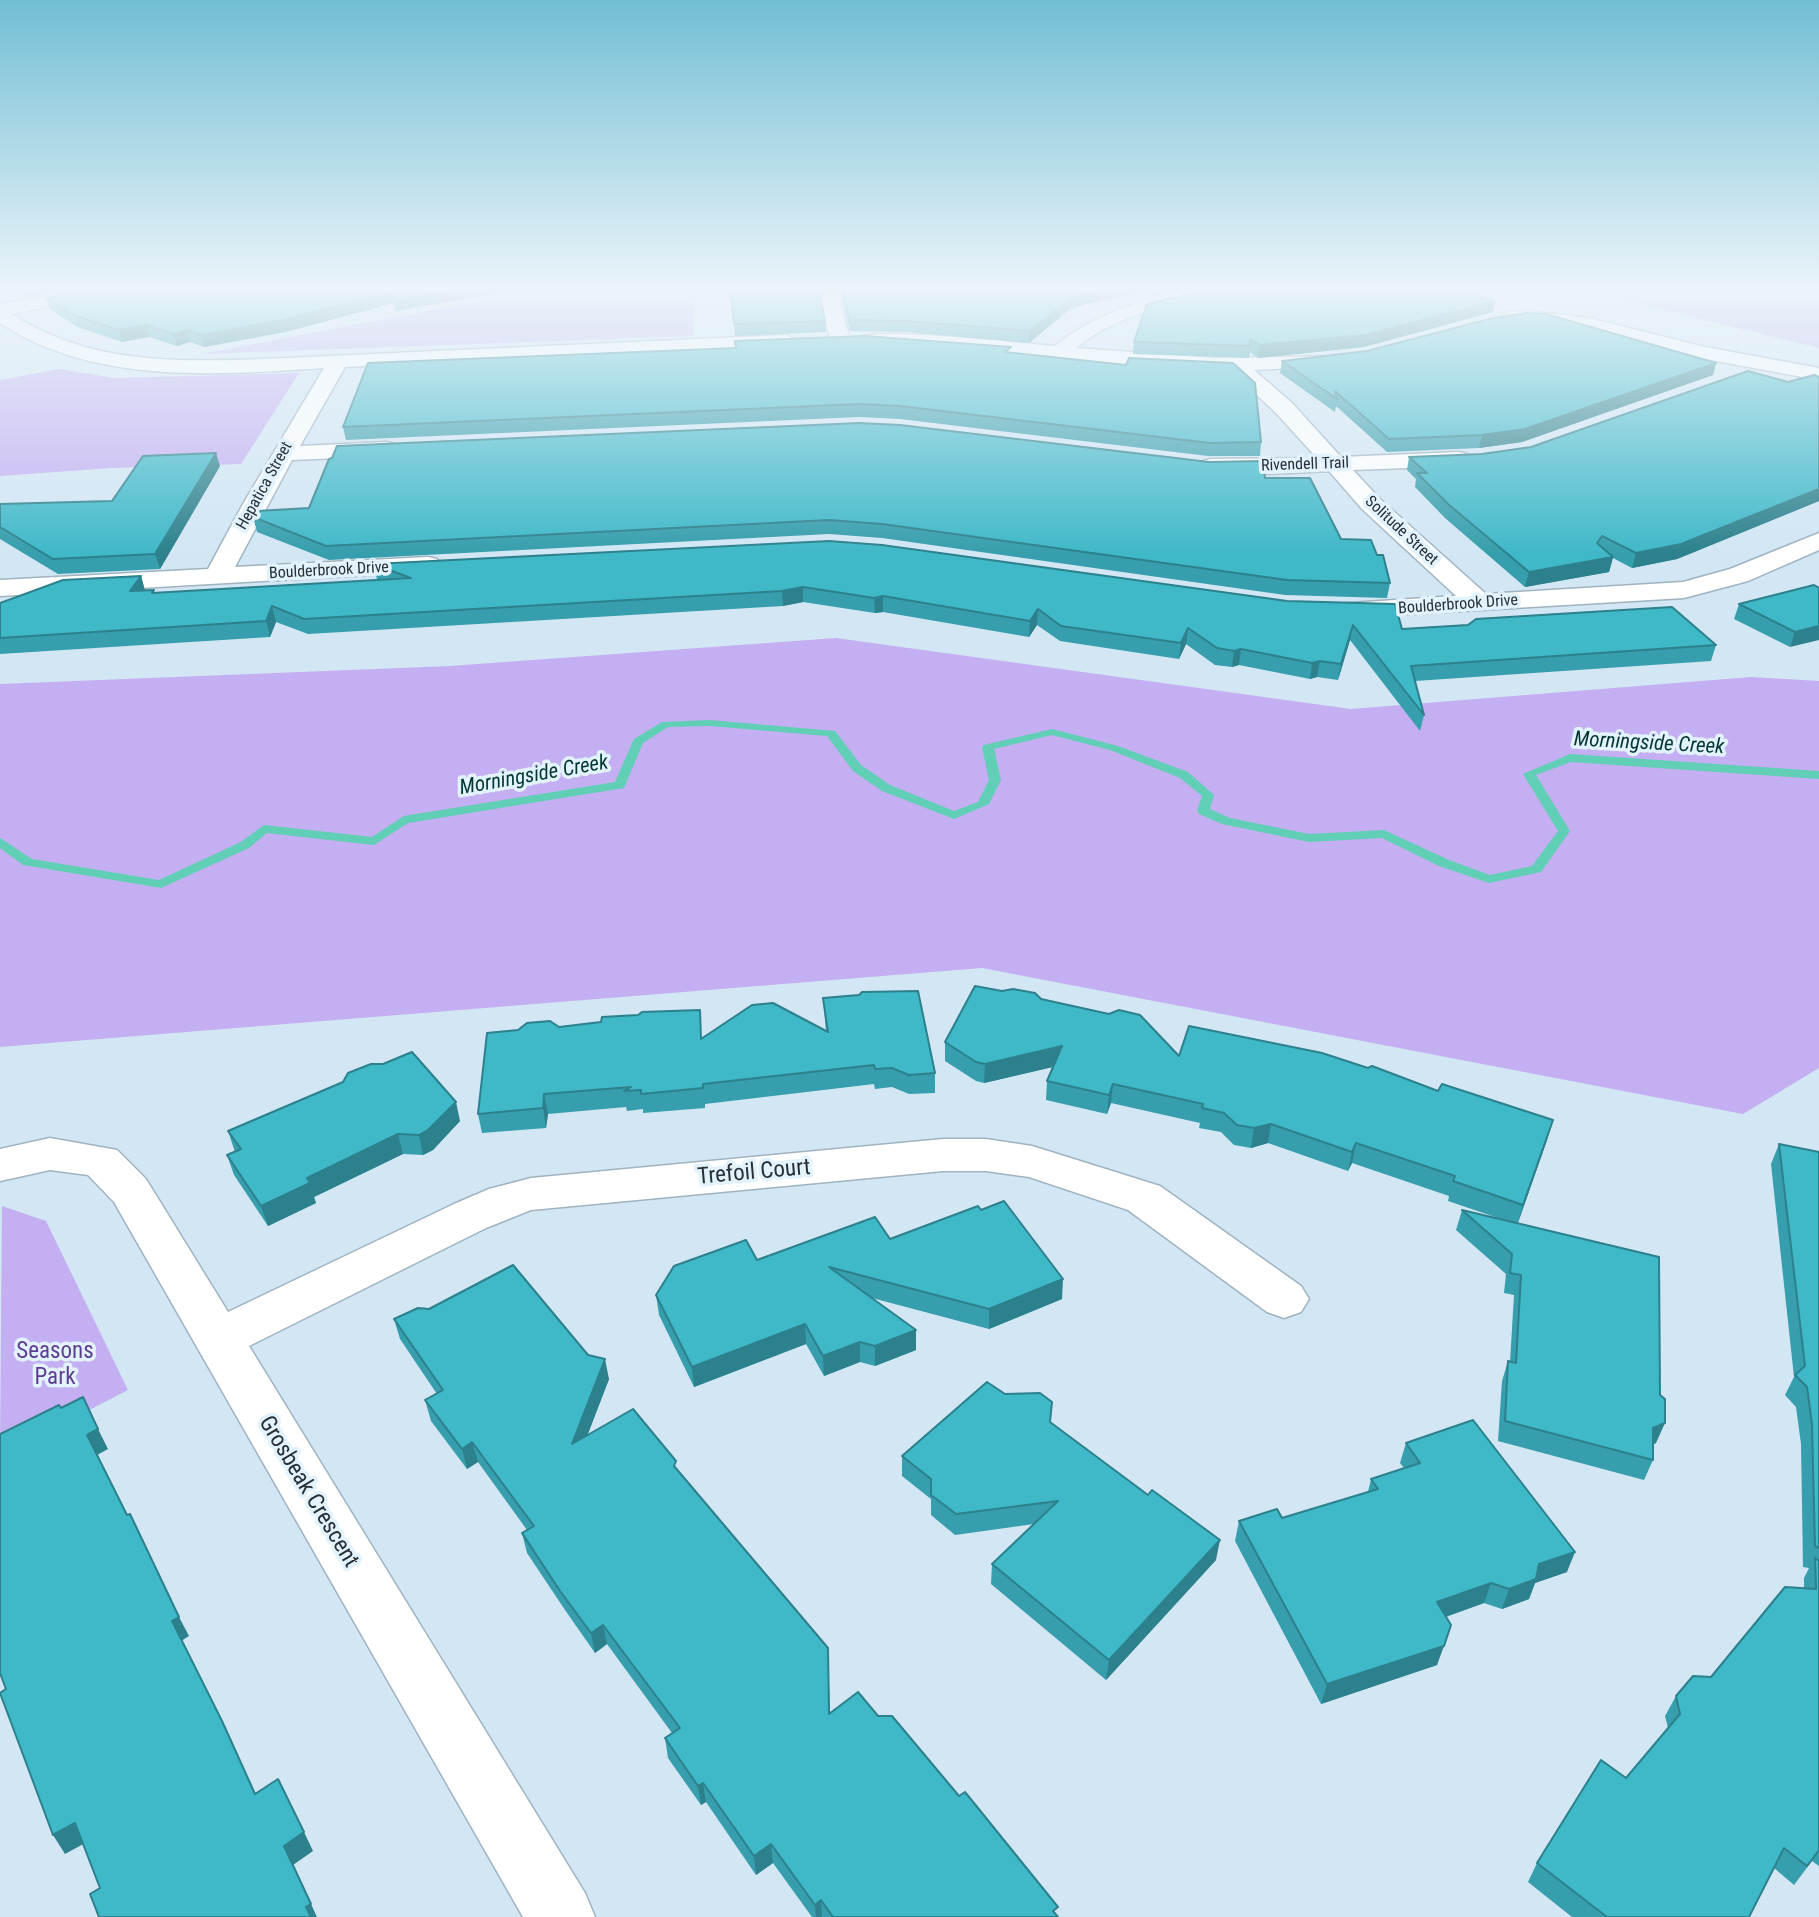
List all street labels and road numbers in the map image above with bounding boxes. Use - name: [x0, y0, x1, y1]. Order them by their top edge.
- street label: Hepatica Street: [233, 439, 297, 533]
- street label: Rivendell Trail: [1261, 454, 1349, 476]
- street label: Solitude Street: [1361, 492, 1441, 570]
- street label: Boulderbrook Drive: [269, 558, 389, 584]
- street label: Boulderbrook Drive: [1397, 591, 1519, 619]
- street label: Trefoil Court: [696, 1154, 812, 1192]
- street label: Grosbeak Crescent: [252, 1411, 364, 1573]

